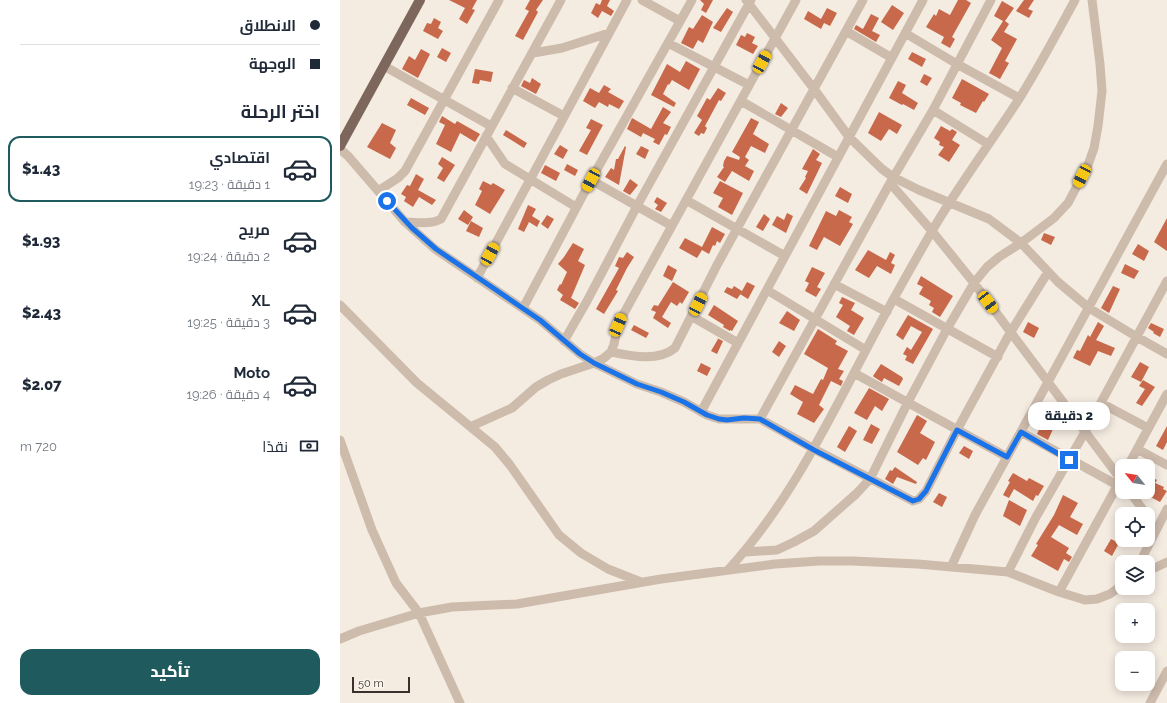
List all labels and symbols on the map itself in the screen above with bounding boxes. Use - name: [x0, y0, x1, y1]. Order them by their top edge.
- car: [751, 49, 773, 75]
- car: [1071, 163, 1093, 189]
- car: [580, 167, 602, 193]
- route start: [378, 192, 396, 210]
- car: [479, 241, 501, 267]
- car: [976, 289, 1000, 315]
- car: [687, 291, 709, 317]
- car: [608, 312, 628, 338]
- callout: 2 دقيقة: [1028, 402, 1110, 430]
- route end: [1060, 451, 1078, 469]
- north arrow: [1115, 459, 1155, 499]
- scale bar: [352, 675, 410, 694]

